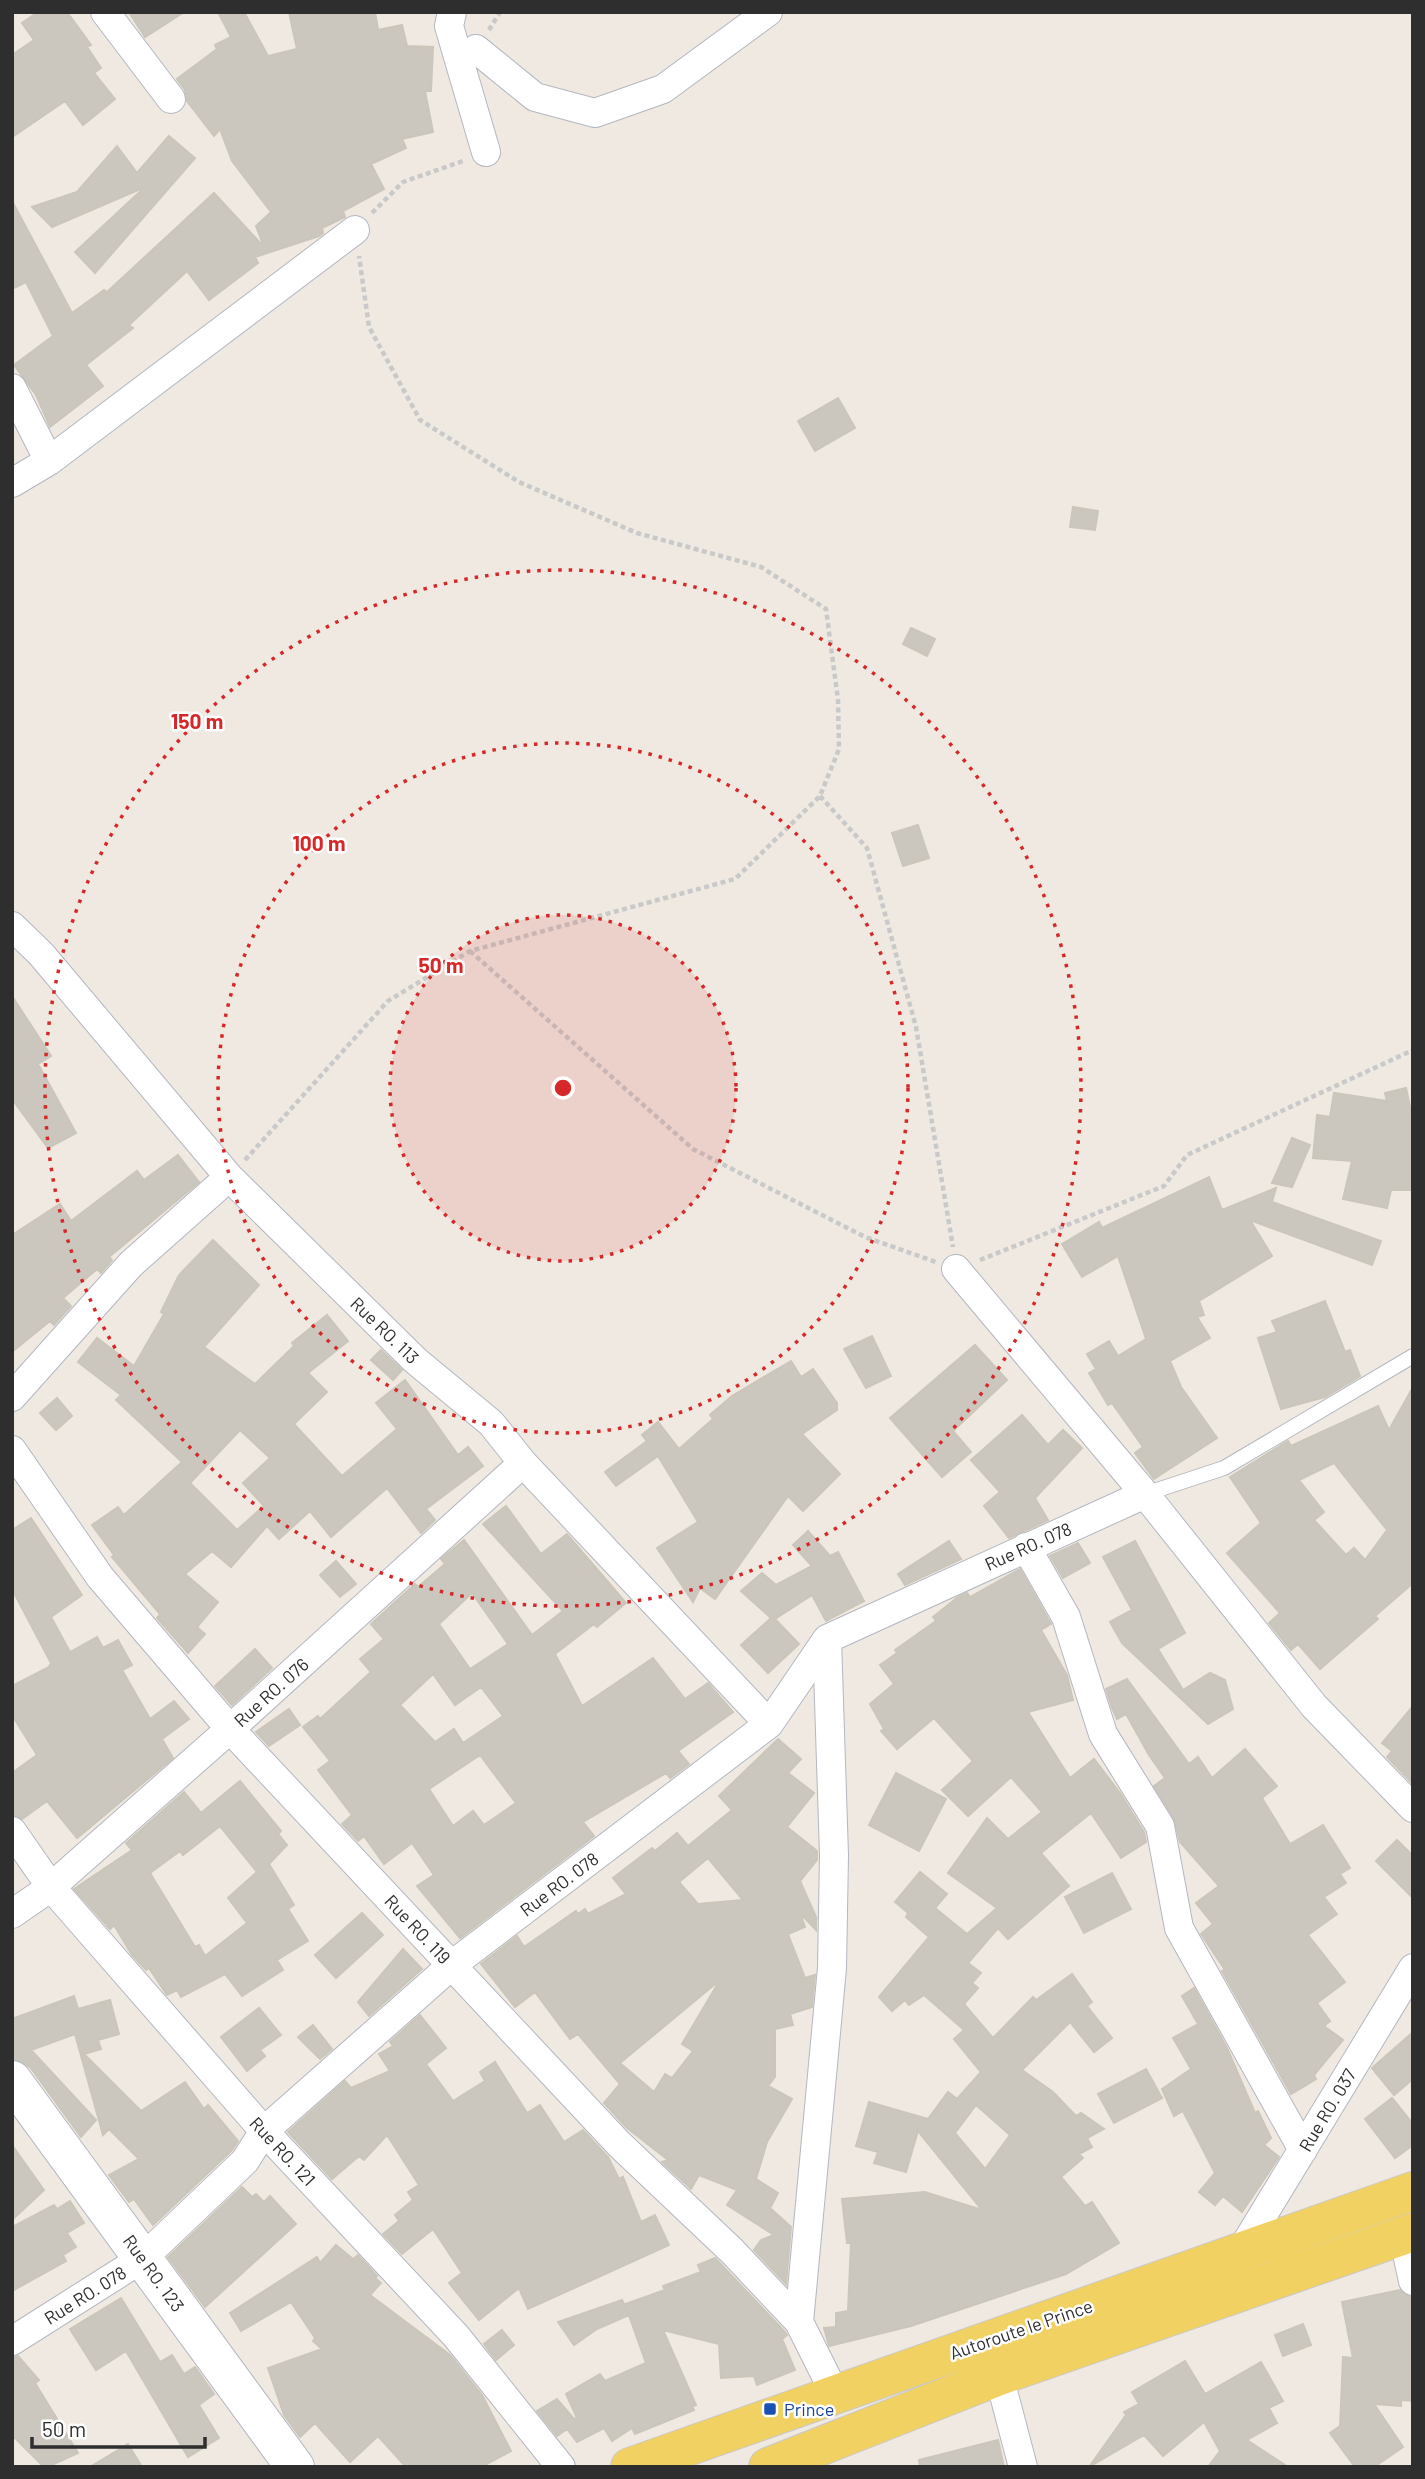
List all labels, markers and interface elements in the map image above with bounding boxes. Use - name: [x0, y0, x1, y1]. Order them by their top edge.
- text: 150 m: [171, 708, 223, 733]
- text: 100 m: [292, 830, 346, 855]
- text: 50 m: [418, 952, 464, 977]
- centre of rings: [551, 1076, 575, 1100]
- street label: Rue RO. 113: [346, 1292, 424, 1368]
- street label: Rue RO. 078: [981, 1517, 1075, 1575]
- street label: Rue RO. 076: [229, 1653, 313, 1731]
- street label: Rue RO. 078: [515, 1847, 603, 1921]
- street label: Rue RO. 119: [380, 1890, 456, 1968]
- street label: Rue RO. 037: [1294, 2064, 1360, 2155]
- street label: Rue RO. 121: [245, 2112, 321, 2190]
- street label: Rue RO. 123: [119, 2230, 189, 2316]
- street label: Rue RO. 078: [40, 2261, 130, 2329]
- street label: Autoroute le Prince: [947, 2294, 1095, 2364]
- place label: Prince: [784, 2398, 834, 2420]
- marker: Prince: [762, 2401, 778, 2417]
- scale bar: [32, 2406, 205, 2450]
- text: 50 m: [42, 2416, 86, 2441]

